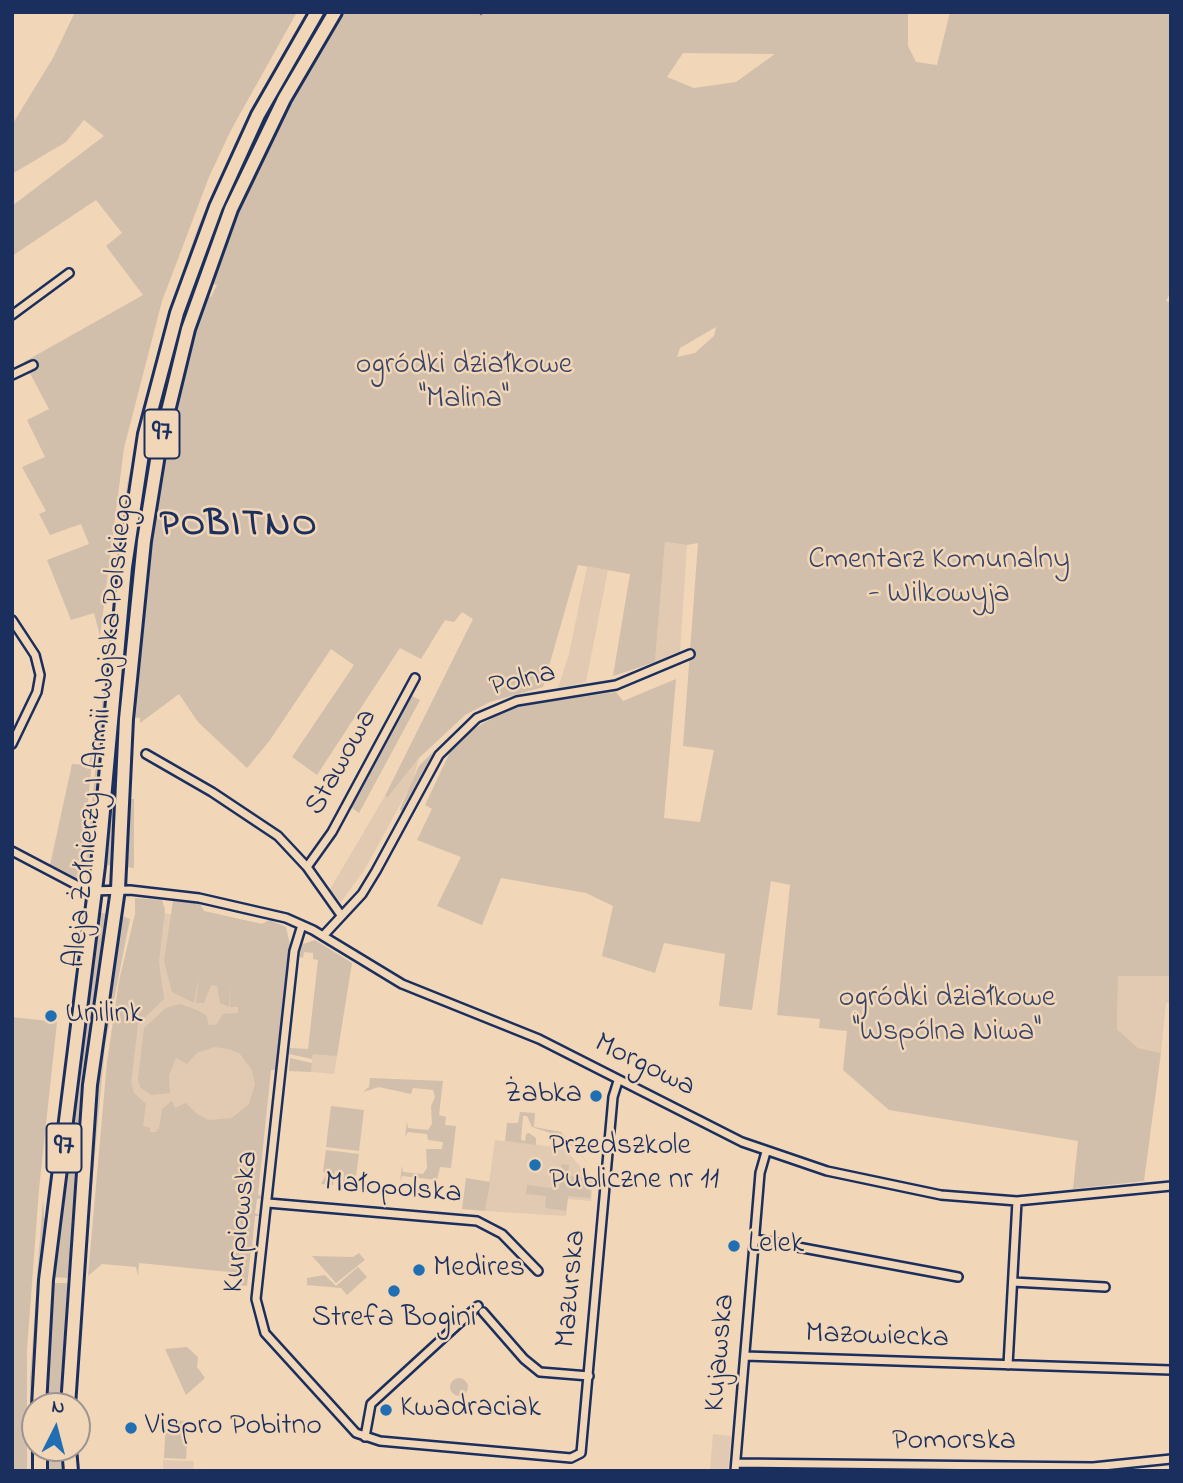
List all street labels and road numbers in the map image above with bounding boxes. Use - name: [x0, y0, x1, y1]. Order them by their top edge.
- road number: 97: [144, 410, 180, 458]
- street label: Aleja Żołnierzy I Armii Wojska Polskiego: [59, 492, 145, 970]
- street label: Polna: [486, 657, 560, 707]
- street label: Stawowa: [299, 703, 387, 823]
- street label: Morgowa: [588, 1027, 700, 1107]
- road number: 97: [46, 1124, 82, 1172]
- street label: Kurpiowska: [218, 1149, 268, 1295]
- street label: Małopolska: [323, 1166, 463, 1214]
- street label: Mazurska: [550, 1229, 596, 1349]
- street label: Kujawska: [699, 1293, 745, 1413]
- street label: Mazowiecka: [805, 1318, 949, 1358]
- street label: Pomorska: [892, 1425, 1016, 1461]

